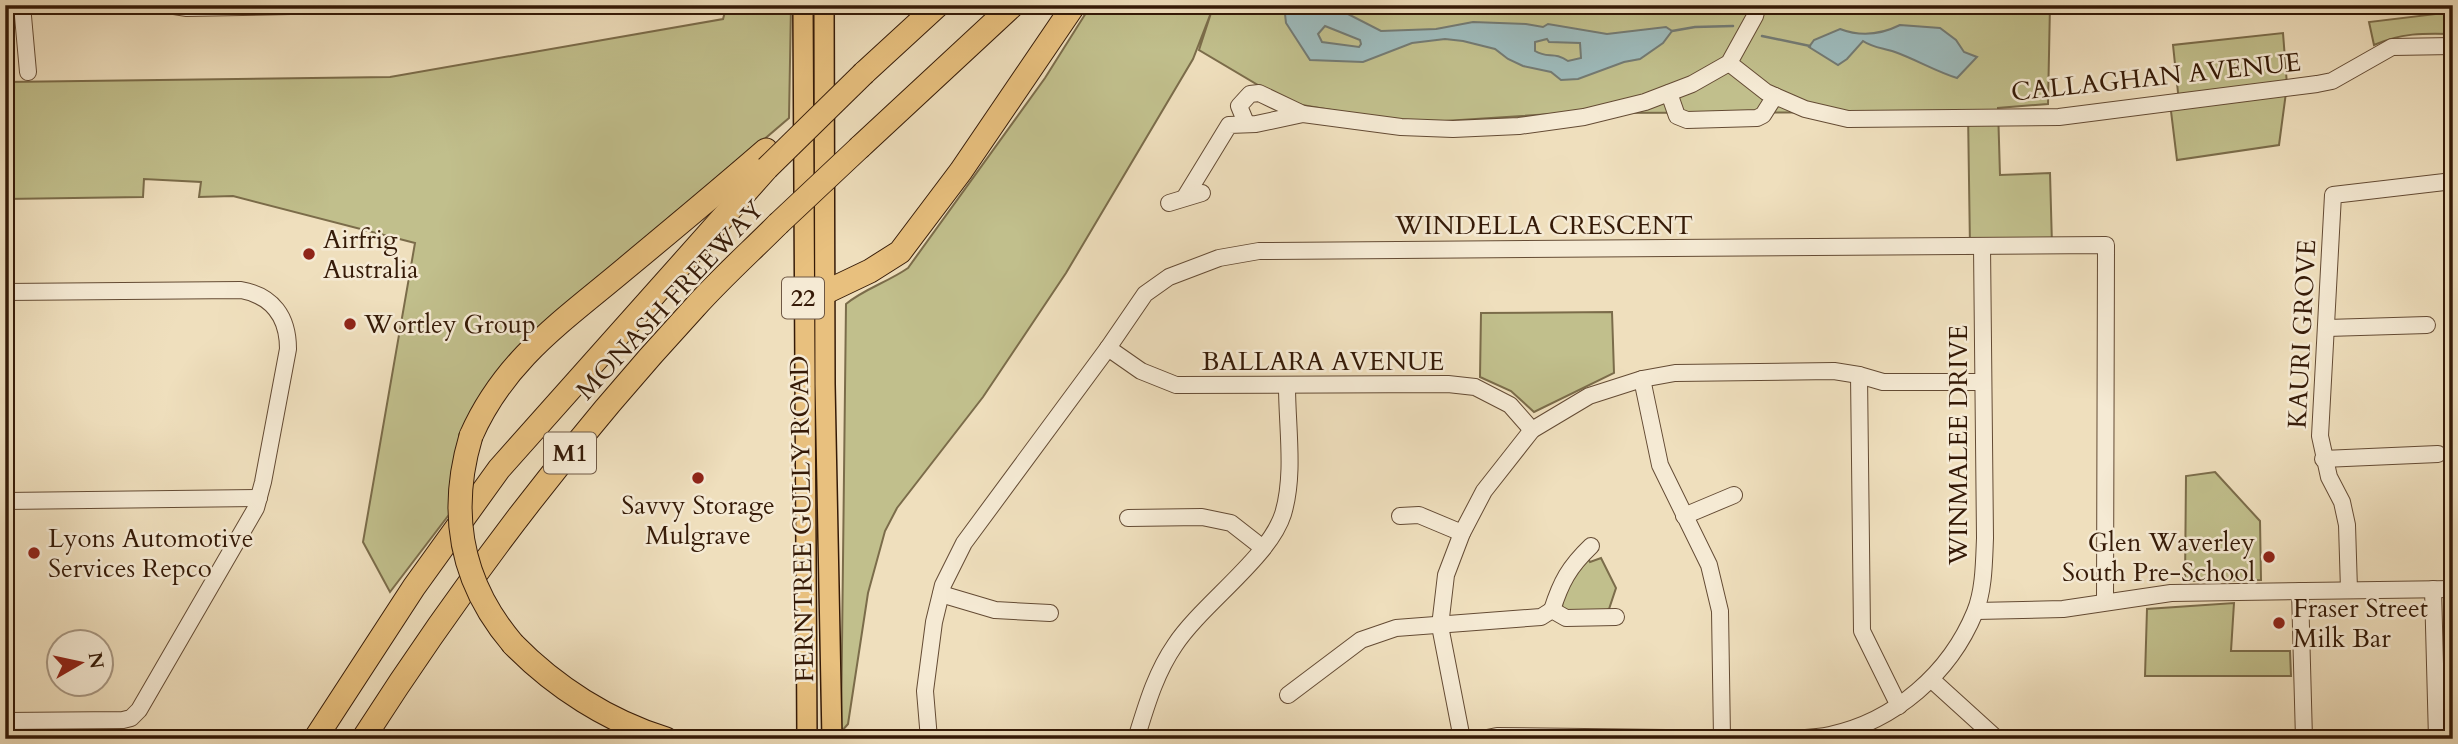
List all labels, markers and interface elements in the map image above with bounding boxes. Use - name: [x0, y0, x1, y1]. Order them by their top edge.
- street label: CALLAGHAN AVENUE: [2009, 44, 2303, 110]
- street label: MONASH FREEWAY: [568, 192, 772, 407]
- street label: WINDELLA CRESCENT: [1394, 208, 1693, 243]
- place label: Airfrig Australia: [323, 222, 419, 287]
- street label: KAURI GROVE: [2280, 239, 2324, 429]
- marker: Airfrig Australia: [301, 246, 317, 262]
- road number: 22: [782, 278, 824, 318]
- place label: Wortley Group: [363, 307, 536, 342]
- marker: Wortley Group: [342, 316, 358, 332]
- street label: WINMALEE DRIVE: [1941, 325, 1976, 566]
- street label: BALLARA AVENUE: [1202, 344, 1444, 379]
- street label: FERNTREE GULLY ROAD: [782, 355, 822, 683]
- road number: M1: [544, 432, 596, 474]
- marker: Savvy Storage Mulgrave: [690, 470, 706, 486]
- place label: Savvy Storage Mulgrave: [621, 488, 775, 553]
- place label: Lyons Automotive Services Repco: [48, 521, 254, 586]
- place label: Glen Waverley South Pre-School: [2062, 525, 2255, 590]
- marker: Lyons Automotive Services Repco: [26, 545, 42, 561]
- marker: Glen Waverley South Pre-School: [2261, 549, 2277, 565]
- place label: Fraser Street Milk Bar: [2293, 591, 2428, 656]
- marker: Fraser Street Milk Bar: [2271, 615, 2287, 631]
- north arrow: [46, 628, 116, 698]
- text: N: [82, 650, 110, 671]

